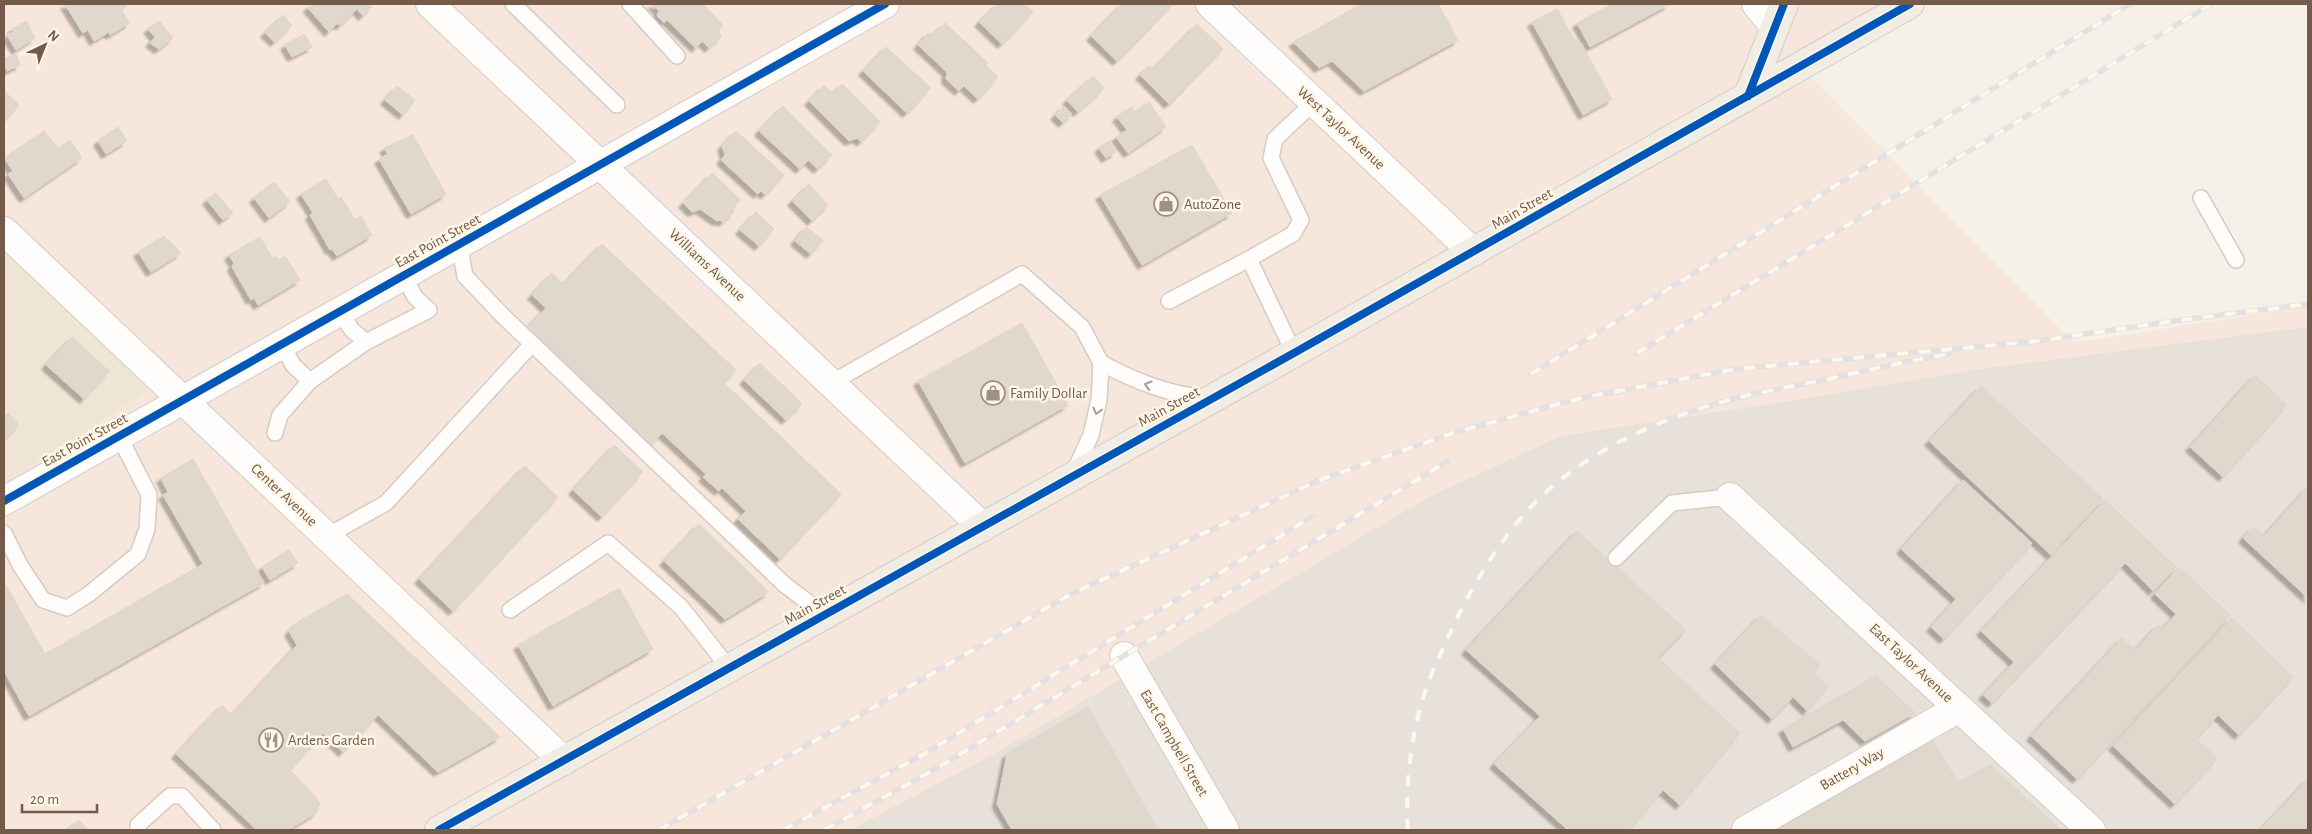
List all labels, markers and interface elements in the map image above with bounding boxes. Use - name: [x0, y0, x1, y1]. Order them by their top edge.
- north arrow: [20, 20, 70, 70]
- text: N: [45, 28, 62, 45]
- street label: West Taylor Avenue: [1294, 84, 1388, 172]
- street label: Main Street: [1489, 185, 1555, 232]
- shop icon: AutoZone: [1153, 191, 1179, 217]
- place label: AutoZone: [1184, 197, 1241, 212]
- street label: East Point Street: [393, 211, 483, 271]
- street label: Williams Avenue: [666, 226, 748, 304]
- shop icon: Family Dollar: [980, 380, 1006, 406]
- one-way arrow: [1144, 380, 1153, 390]
- street label: Main Street: [1136, 384, 1202, 430]
- place label: Family Dollar: [1010, 386, 1087, 401]
- one-way arrow: [1092, 406, 1103, 415]
- street label: East Point Street: [40, 410, 130, 470]
- street label: Center Avenue: [248, 461, 320, 529]
- street label: Main Street: [782, 582, 848, 628]
- street label: East Taylor Avenue: [1866, 621, 1956, 705]
- street label: East Campbell Street: [1137, 687, 1211, 799]
- restaurant icon: Ardens Garden: [258, 727, 284, 753]
- place label: Ardens Garden: [288, 733, 375, 748]
- street label: Battery Way: [1818, 744, 1887, 793]
- scale bar: [22, 782, 98, 814]
- text: 20 m: [30, 792, 59, 807]

